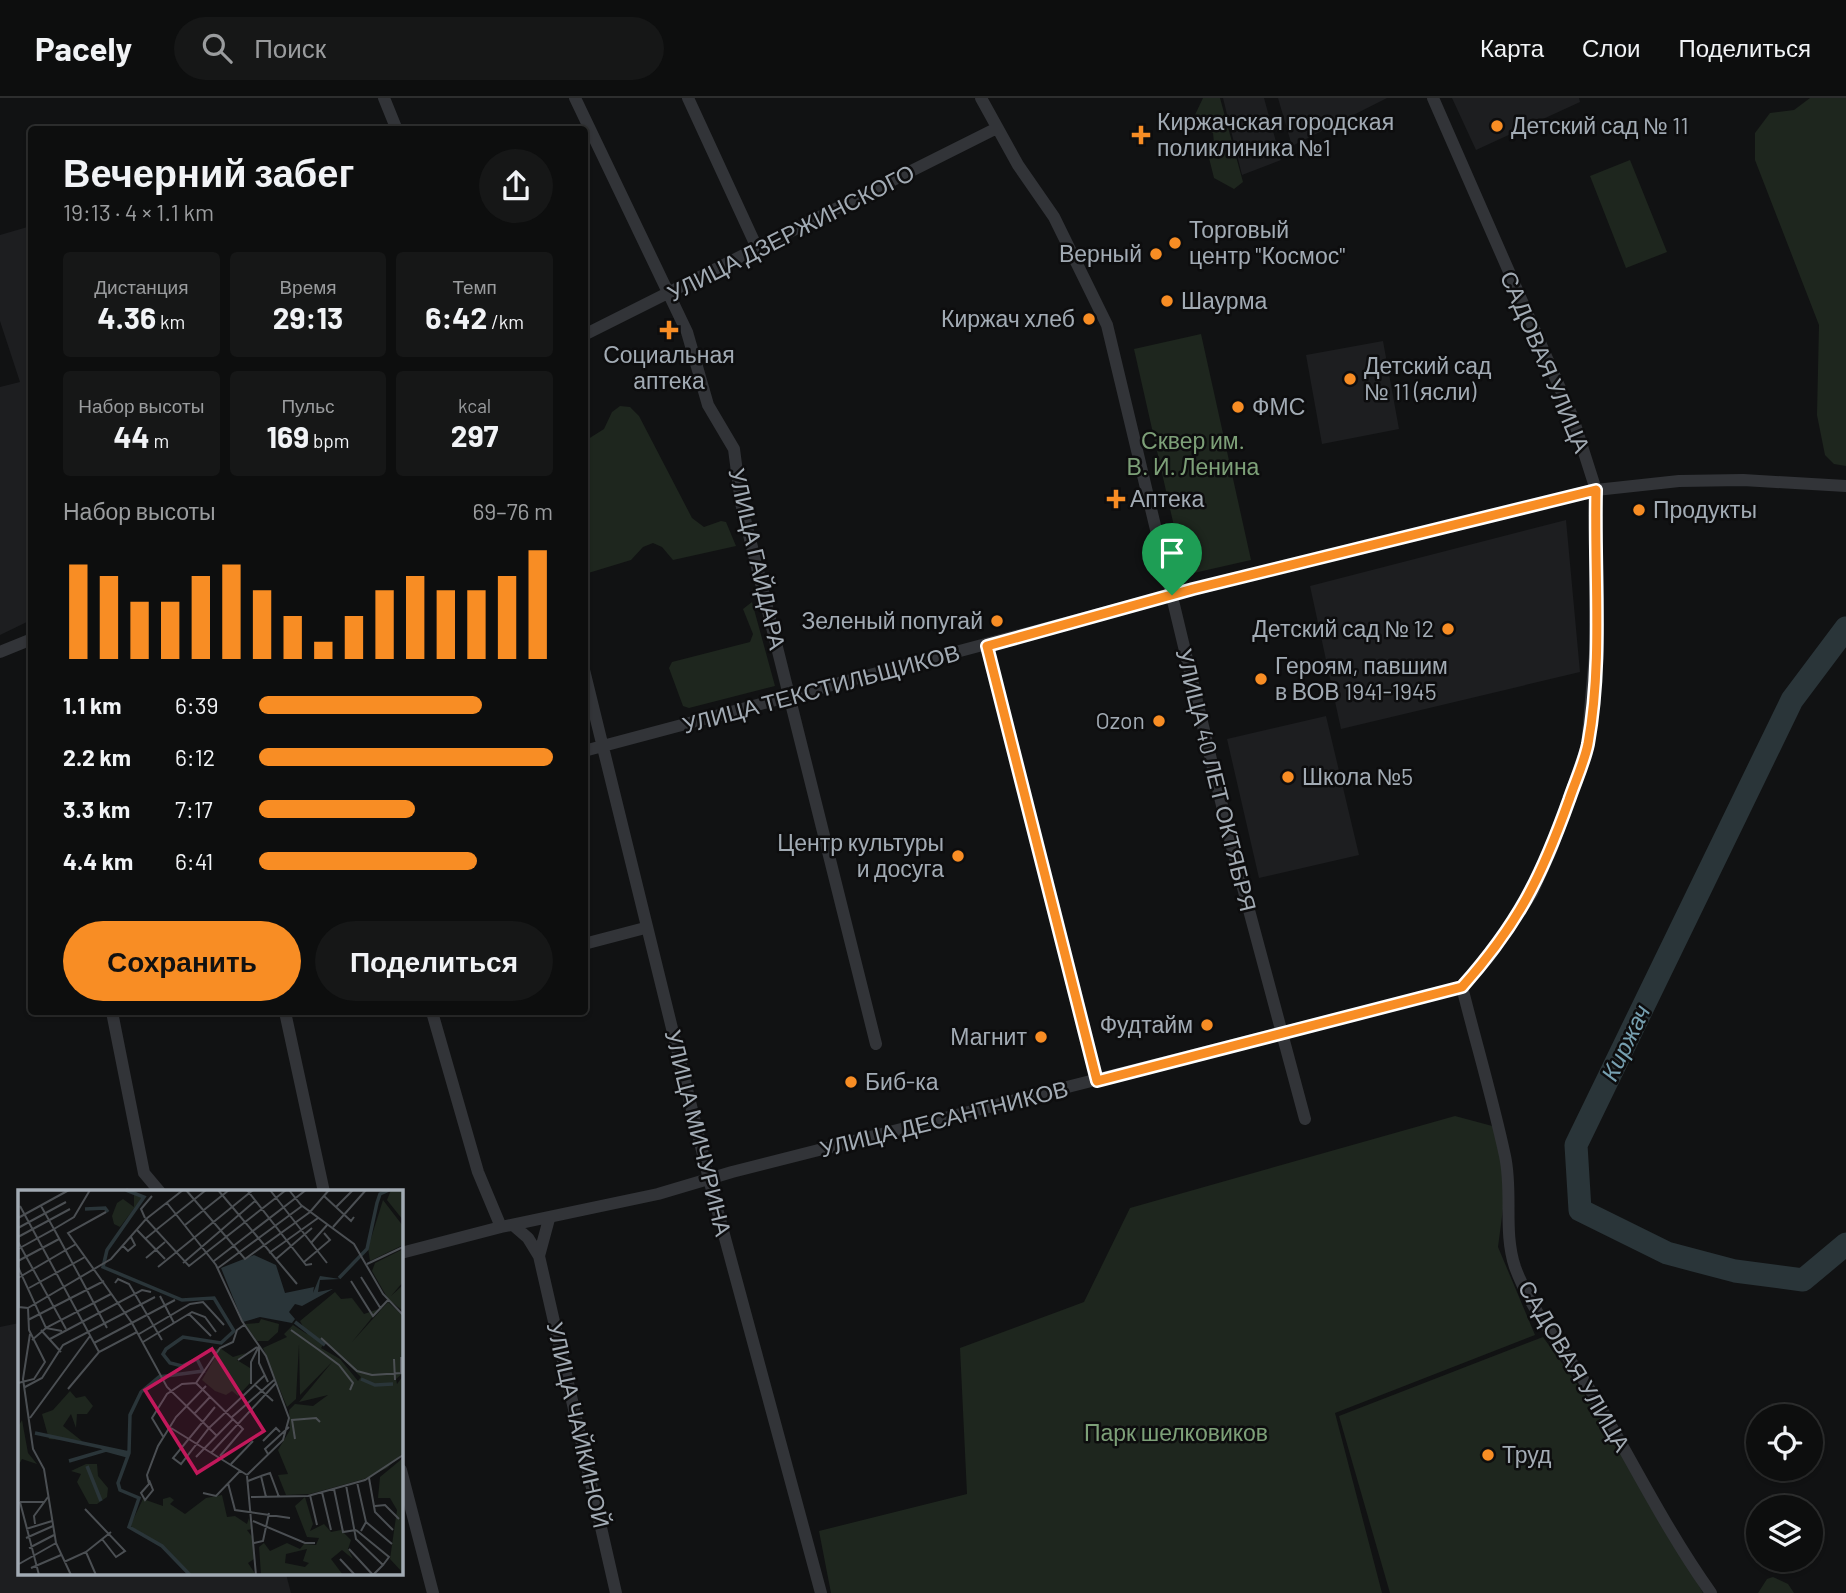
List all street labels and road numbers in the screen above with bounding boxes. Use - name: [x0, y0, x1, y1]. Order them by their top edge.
- street label: УЛИЦА ДЗЕРЖИНСКОГО: [662, 158, 919, 307]
- street label: САДОВАЯ УЛИЦА: [1495, 267, 1597, 457]
- street label: УЛИЦА ГАЙДАРА: [723, 465, 793, 653]
- street label: УЛИЦА ТЕКСТИЛЬЩИКОВ: [679, 637, 963, 739]
- street label: УЛИЦА 40 ЛЕТ ОКТЯБРЯ: [1171, 645, 1263, 914]
- street label: УЛИЦА МИЧУРИНА: [660, 1027, 738, 1240]
- street label: УЛИЦА ДЕСАНТНИКОВ: [817, 1074, 1071, 1162]
- street label: САДОВАЯ УЛИЦА: [1513, 1275, 1637, 1457]
- street label: УЛИЦА ЧАЙКИНОЙ: [542, 1319, 616, 1531]

